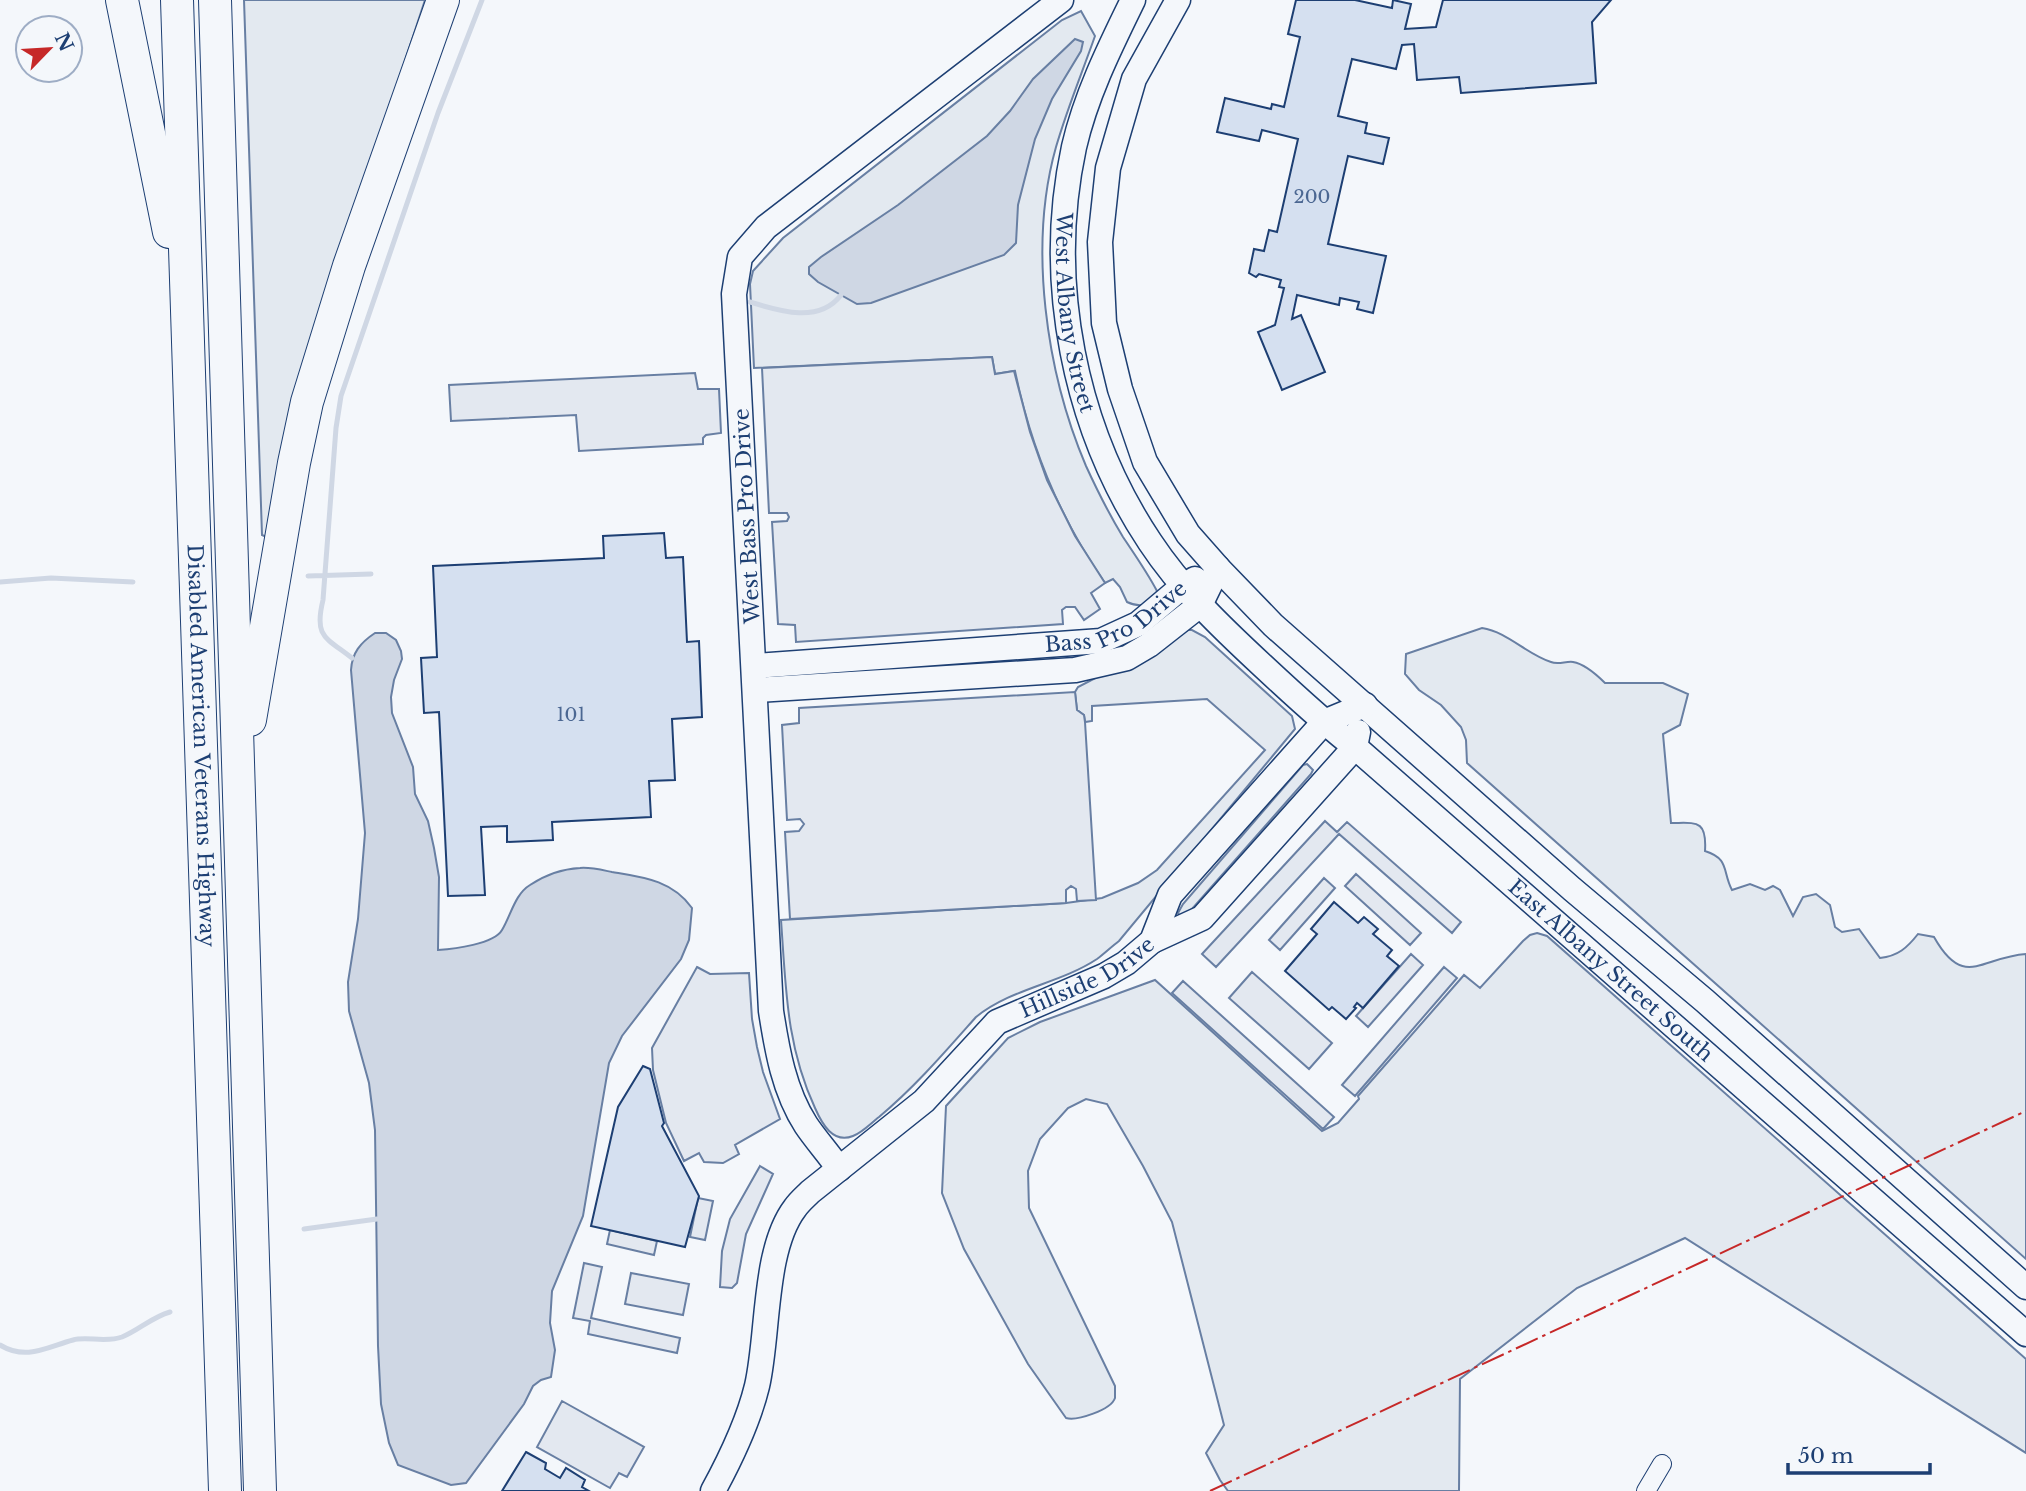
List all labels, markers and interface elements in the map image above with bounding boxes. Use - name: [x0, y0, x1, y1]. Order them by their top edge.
- north arrow: [14, 14, 84, 84]
- text: N: [50, 29, 78, 55]
- house number: 200: [1294, 186, 1330, 208]
- street label: West Albany Street: [1050, 211, 1100, 416]
- street label: West Bass Pro Drive: [728, 408, 766, 625]
- street label: Disabled American Veterans Highway: [182, 544, 221, 948]
- street label: Bass Pro Drive: [1044, 575, 1192, 658]
- house number: 101: [557, 704, 585, 726]
- street label: East Albany Street South: [1503, 874, 1718, 1067]
- street label: Hillside Drive: [1016, 932, 1160, 1024]
- scale bar: [1788, 1432, 1930, 1476]
- text: 50 m: [1798, 1443, 1854, 1469]

